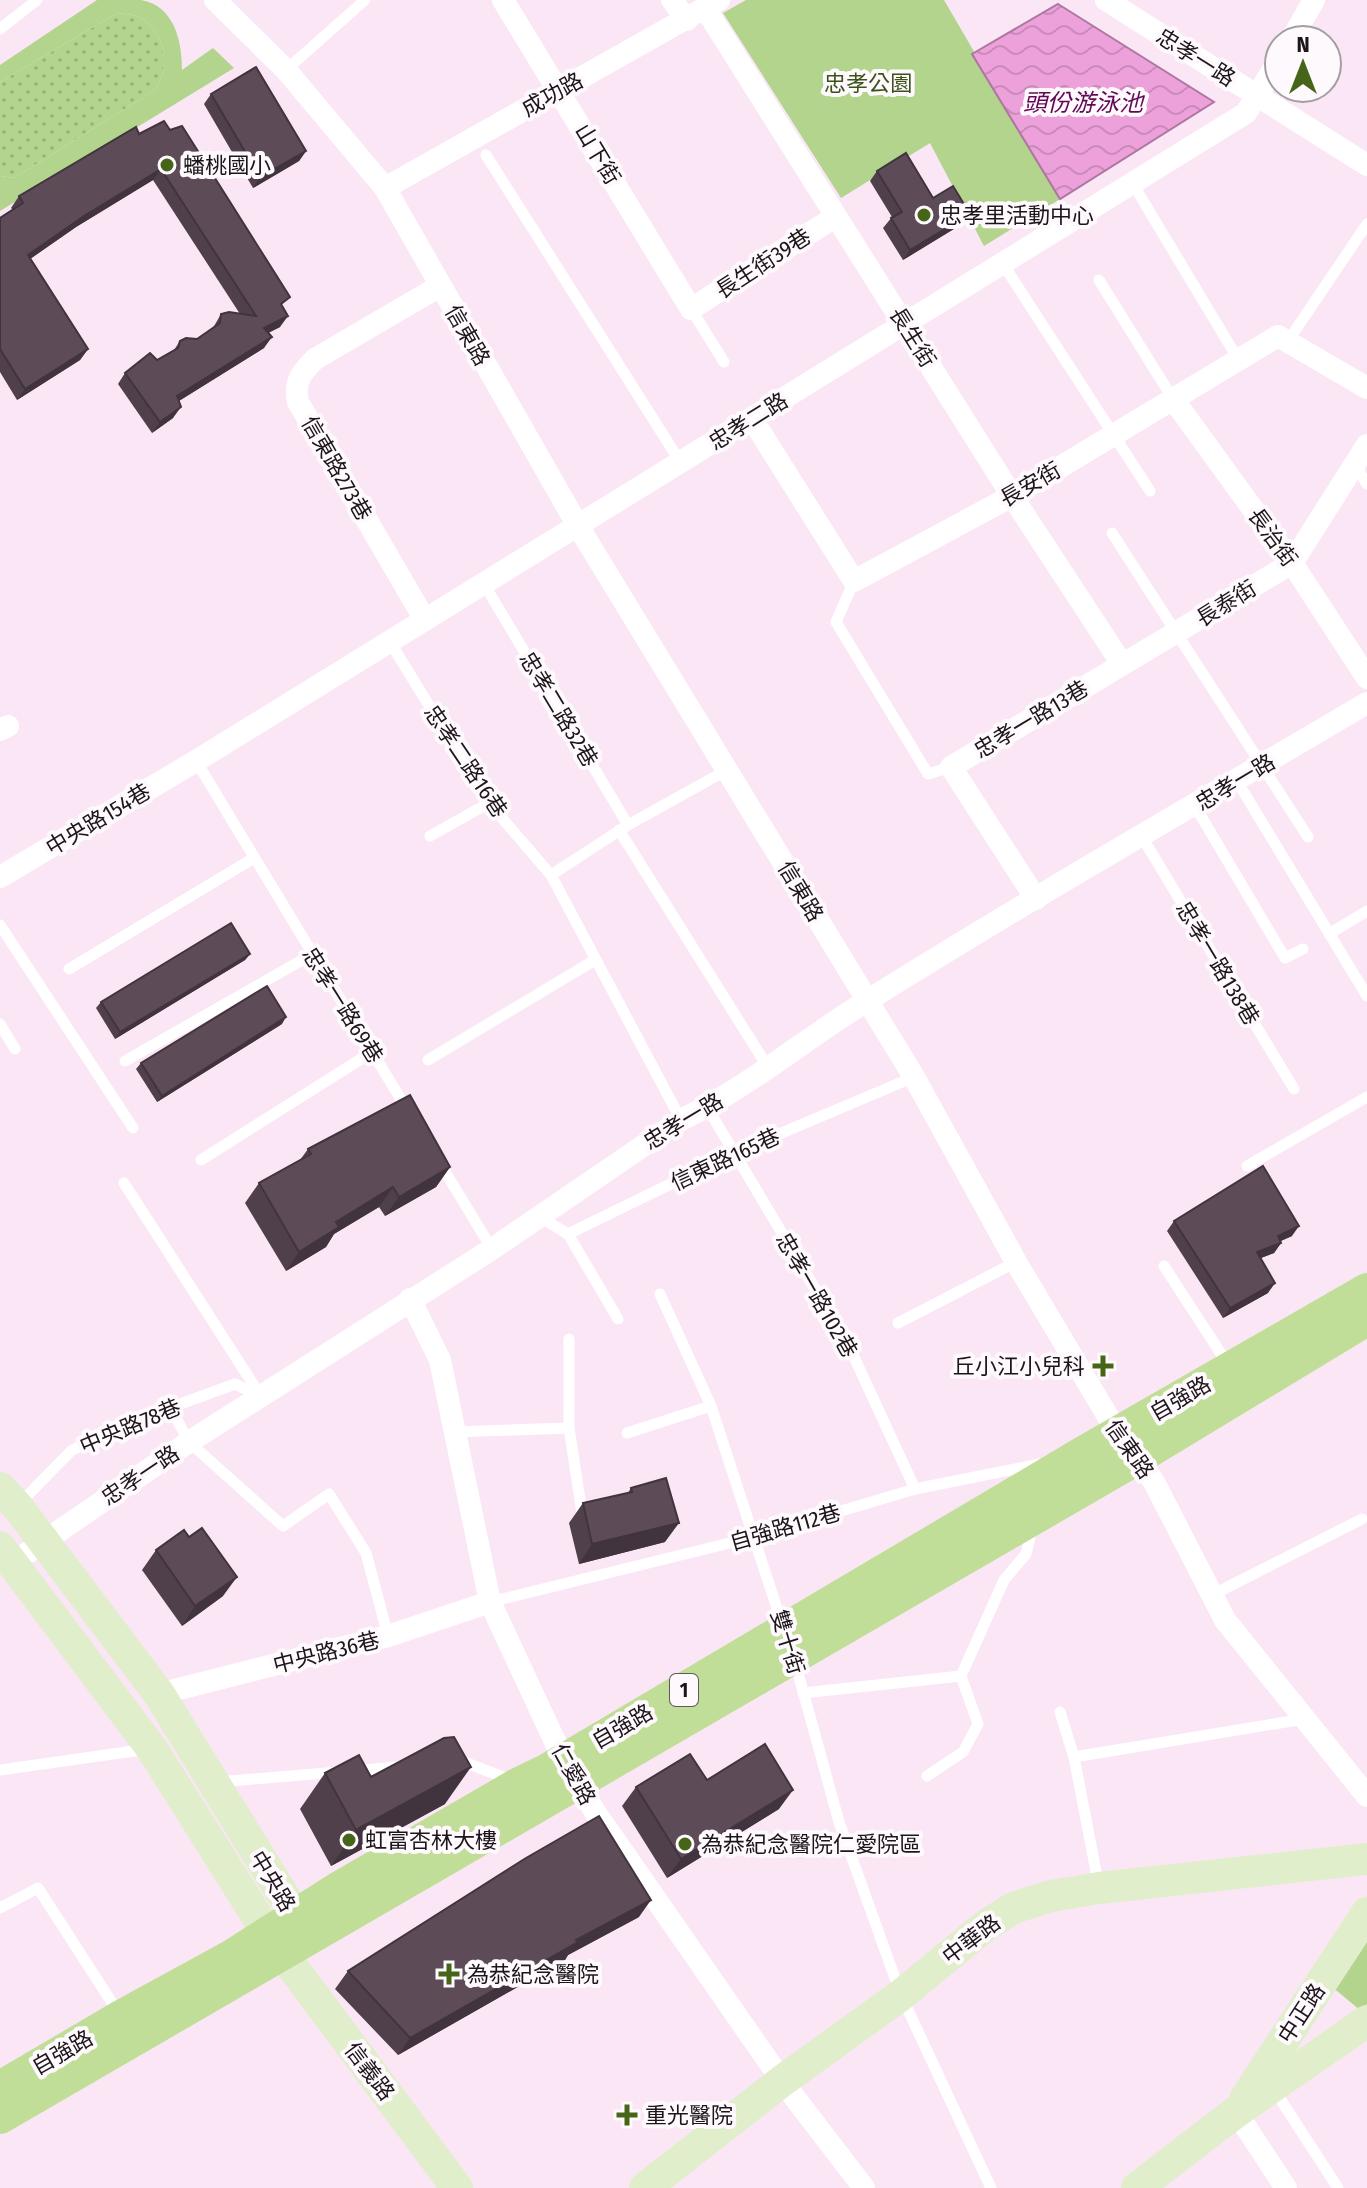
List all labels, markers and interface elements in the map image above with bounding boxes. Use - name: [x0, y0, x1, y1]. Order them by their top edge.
- street label: 忠孝一路: [1151, 23, 1240, 92]
- north arrow: [1263, 24, 1343, 104]
- text: N: [1296, 31, 1310, 58]
- street label: 成功路: [517, 67, 588, 122]
- park label: 忠孝公園: [824, 70, 912, 97]
- water label: 頭份游泳池: [1023, 89, 1146, 117]
- street label: 山下街: [569, 119, 626, 190]
- place label: 蟠桃國小: [183, 152, 271, 179]
- marker: 蟠桃國小: [158, 156, 176, 174]
- place label: 忠孝里活動中心: [940, 202, 1094, 229]
- marker: 忠孝里活動中心: [915, 206, 933, 224]
- street label: 長生街39巷: [710, 223, 816, 304]
- street label: 信東路: [439, 300, 496, 371]
- street label: 長生街: [884, 302, 942, 372]
- street label: 忠孝二路: [704, 387, 793, 456]
- street label: 信東路273巷: [296, 411, 377, 525]
- street label: 長安街: [995, 456, 1066, 513]
- street label: 長治街: [1242, 503, 1303, 572]
- street label: 長泰街: [1191, 574, 1261, 632]
- street label: 忠孝二路32巷: [514, 647, 603, 772]
- street label: 忠孝一路13巷: [969, 675, 1093, 764]
- street label: 忠孝二路16巷: [418, 700, 513, 823]
- street label: 忠孝一路: [1191, 748, 1280, 817]
- street label: 中央路154巷: [41, 778, 155, 861]
- street label: 信東路: [772, 856, 829, 927]
- street label: 忠孝一路138巷: [1170, 897, 1265, 1030]
- street label: 忠孝一路69巷: [296, 942, 389, 1068]
- street label: 忠孝一路: [639, 1087, 728, 1156]
- street label: 信東路165巷: [666, 1122, 784, 1197]
- street label: 忠孝一路102巷: [770, 1228, 863, 1362]
- place label: 丘小江小兒科: [953, 1353, 1085, 1380]
- marker: 丘小江小兒科: [1092, 1355, 1114, 1377]
- street label: 自強路: [1145, 1370, 1216, 1427]
- street label: 中央路78巷: [75, 1393, 185, 1460]
- street label: 信東路: [1100, 1415, 1160, 1484]
- street label: 忠孝一路: [96, 1440, 184, 1511]
- street label: 自強路112巷: [726, 1499, 844, 1556]
- street label: 雙十街: [765, 1607, 810, 1678]
- street label: 中央路36巷: [270, 1626, 382, 1679]
- road number: 1: [670, 1674, 698, 1706]
- street label: 自強路: [587, 1698, 658, 1755]
- street label: 仁愛路: [546, 1739, 601, 1810]
- place label: 虹富杏林大樓: [365, 1827, 497, 1854]
- marker: 虹富杏林大樓: [340, 1831, 358, 1849]
- place label: 為恭紀念醫院仁愛院區: [701, 1831, 921, 1858]
- marker: 為恭紀念醫院仁愛院區: [676, 1835, 694, 1853]
- street label: 中央路: [244, 1846, 301, 1917]
- street label: 中華路: [937, 1909, 1006, 1970]
- place label: 為恭紀念醫院: [467, 1961, 599, 1988]
- marker: 為恭紀念醫院: [438, 1963, 460, 1985]
- street label: 中正路: [1272, 1978, 1331, 2048]
- street label: 自強路: [27, 2024, 98, 2081]
- street label: 信義路: [339, 2037, 400, 2106]
- place label: 重光醫院: [645, 2102, 733, 2129]
- marker: 重光醫院: [616, 2104, 638, 2126]

